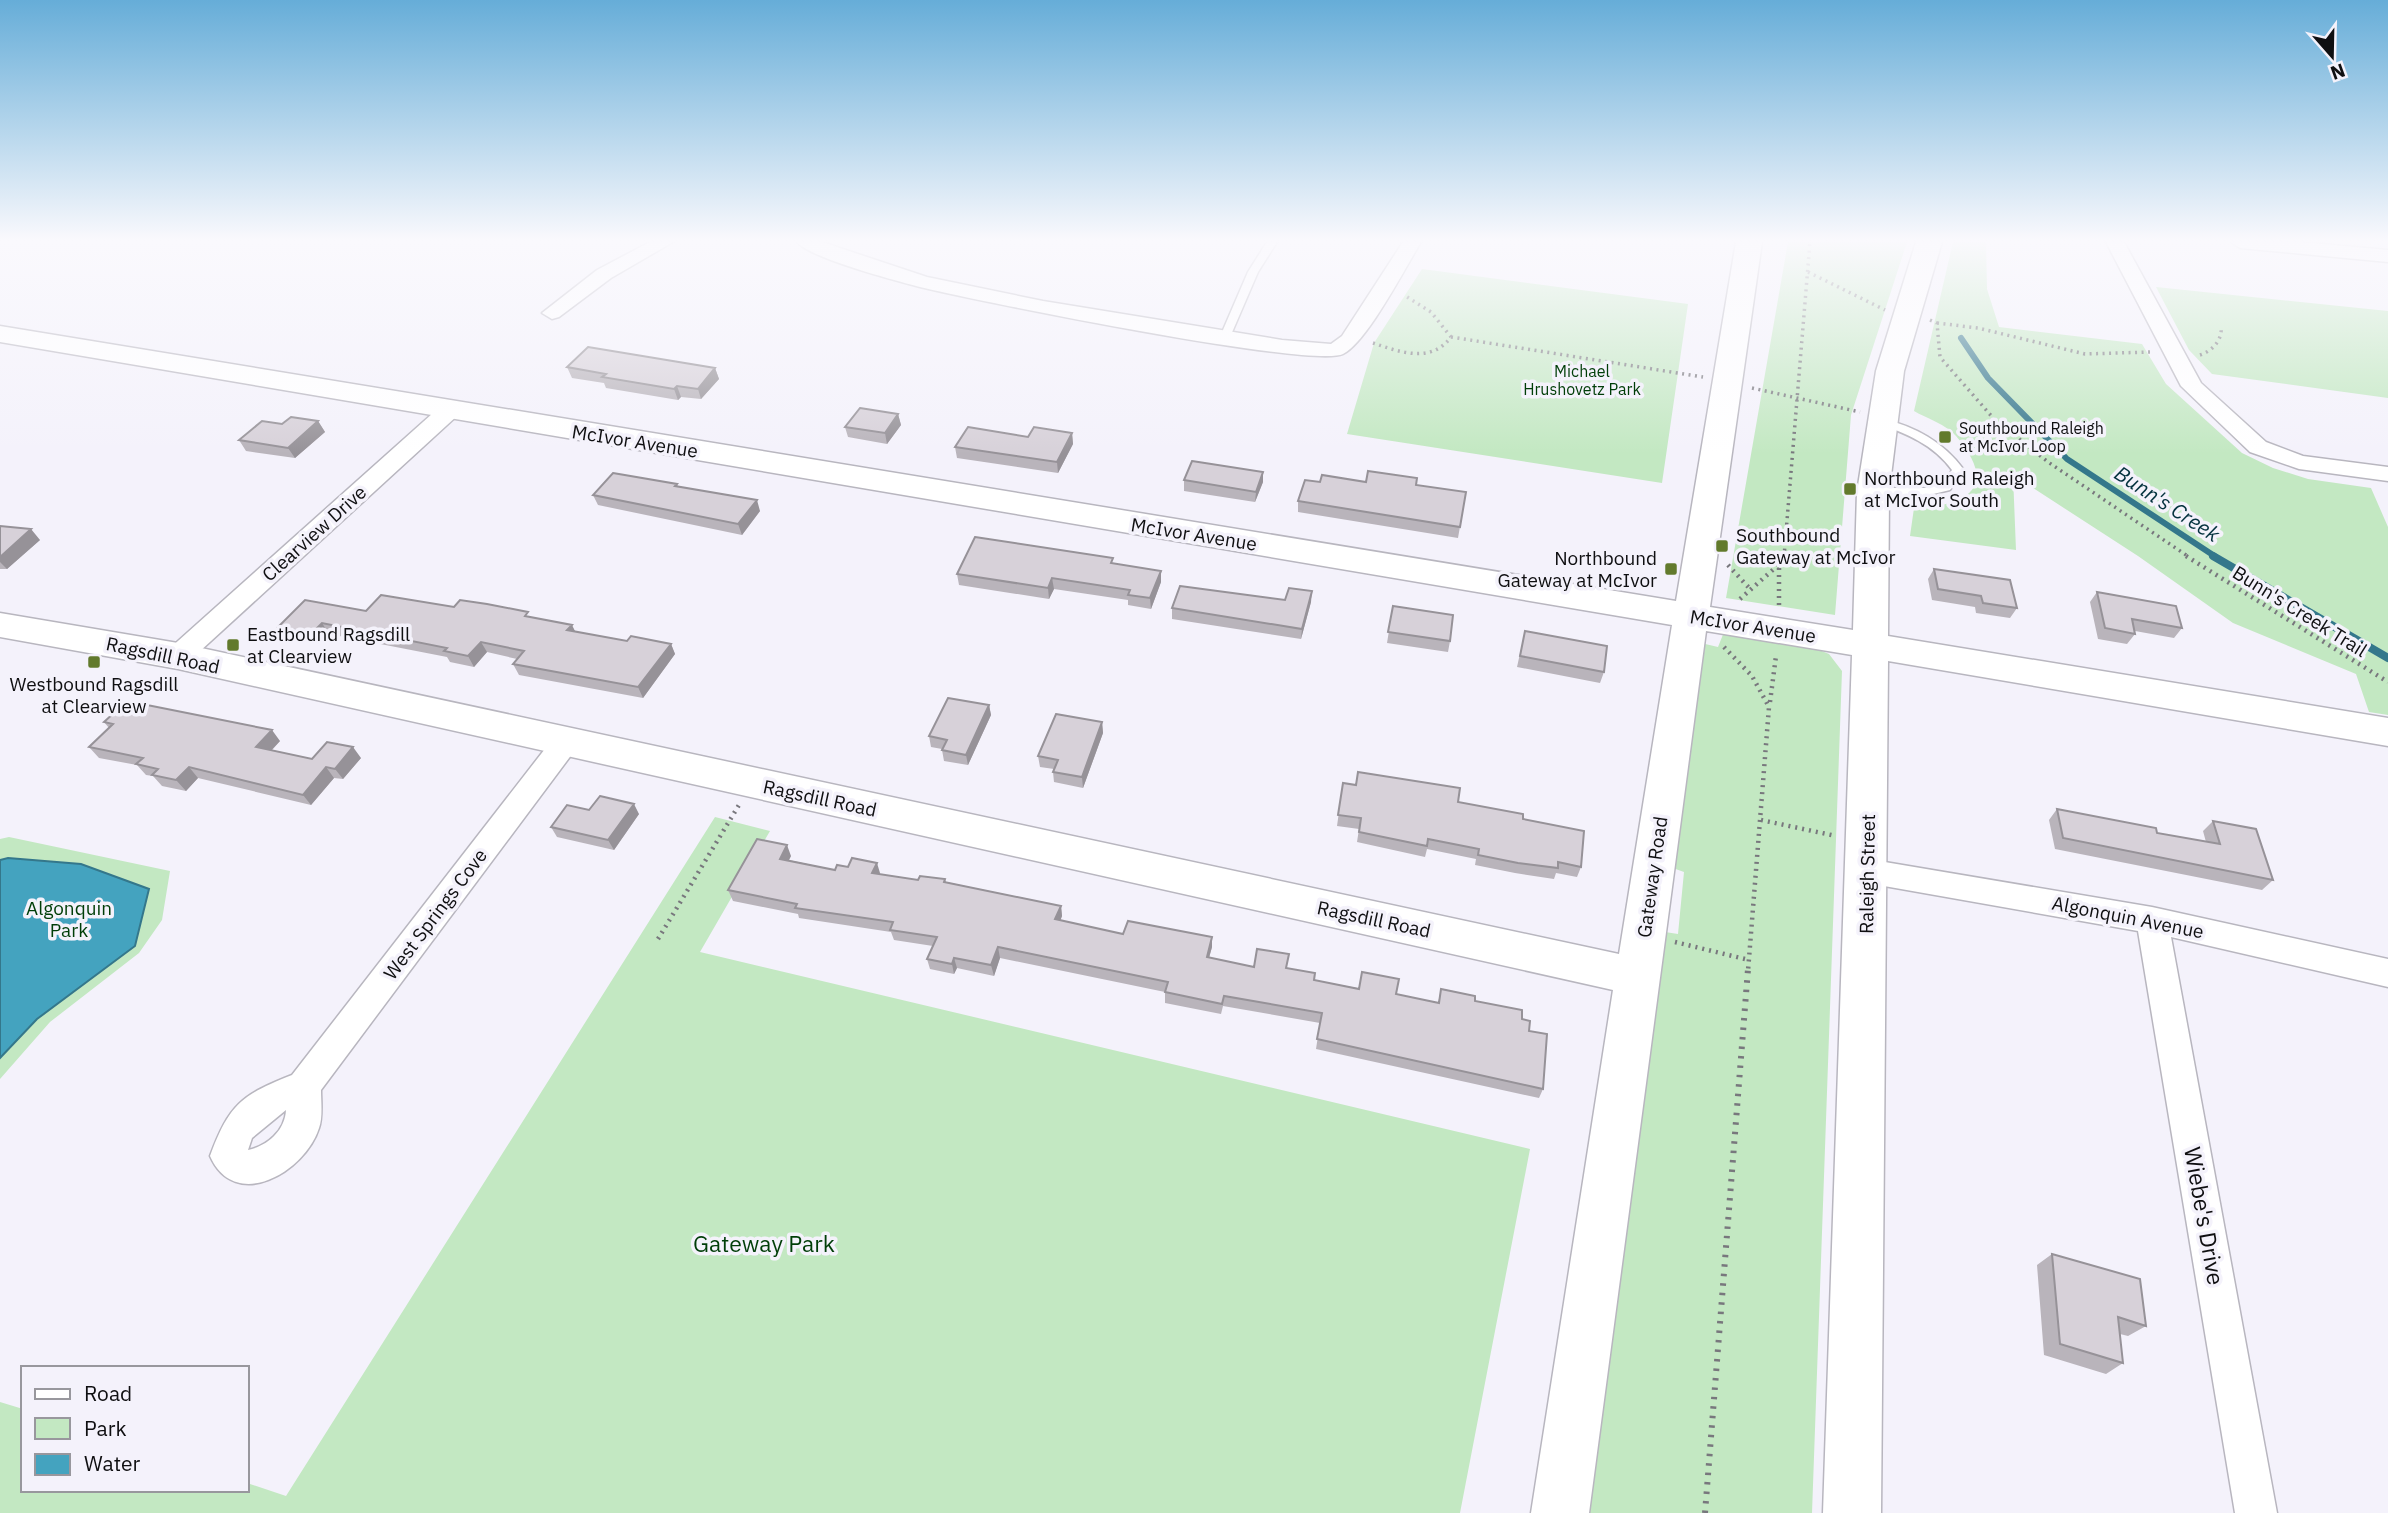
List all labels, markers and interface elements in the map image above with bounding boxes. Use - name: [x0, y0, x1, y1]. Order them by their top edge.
- north arrow: [2297, 21, 2367, 91]
- text: N: [2327, 58, 2348, 86]
- park label: Michael Hrushovetz Park: [1523, 361, 1641, 399]
- place label: Southbound Raleigh at McIvor Loop: [1959, 418, 2104, 456]
- street label: McIvor Avenue: [570, 419, 700, 463]
- marker: Southbound Raleigh at McIvor Loop: [1937, 429, 1953, 445]
- water label: Bunn's Creek: [2110, 459, 2226, 548]
- place label: Northbound Raleigh at McIvor South: [1864, 466, 2035, 512]
- street label: Clearview Drive: [257, 480, 371, 586]
- marker: Northbound Raleigh at McIvor South: [1842, 481, 1858, 497]
- street label: McIvor Avenue: [1129, 512, 1259, 556]
- place label: Southbound Gateway at McIvor: [1736, 523, 1895, 569]
- marker: Southbound Gateway at McIvor: [1714, 538, 1730, 554]
- place label: Northbound Gateway at McIvor: [1498, 546, 1657, 592]
- street label: Bunn's Creek Trail: [2228, 560, 2372, 662]
- marker: Northbound Gateway at McIvor: [1663, 561, 1679, 577]
- street label: McIvor Avenue: [1688, 604, 1818, 648]
- place label: Eastbound Ragsdill at Clearview: [247, 622, 410, 668]
- street label: Ragsdill Road: [104, 631, 222, 679]
- marker: Eastbound Ragsdill at Clearview: [225, 637, 241, 653]
- marker: Westbound Ragsdill at Clearview: [86, 654, 102, 670]
- place label: Westbound Ragsdill at Clearview: [9, 672, 179, 718]
- street label: Ragsdill Road: [761, 774, 879, 822]
- street label: Raleigh Street: [1854, 814, 1880, 934]
- street label: Gateway Road: [1632, 815, 1672, 939]
- street label: West Springs Cove: [378, 844, 492, 984]
- street label: Algonquin Avenue: [2050, 891, 2206, 943]
- street label: Ragsdill Road: [1315, 895, 1433, 943]
- park label: Algonquin Park: [26, 896, 112, 942]
- street label: Wiebe's Drive: [2178, 1144, 2232, 1287]
- park label: Gateway Park: [693, 1228, 835, 1258]
- legend: [21, 1366, 248, 1492]
- text: Road: [84, 1379, 132, 1407]
- text: Park: [84, 1414, 127, 1442]
- text: Water: [84, 1449, 141, 1477]

